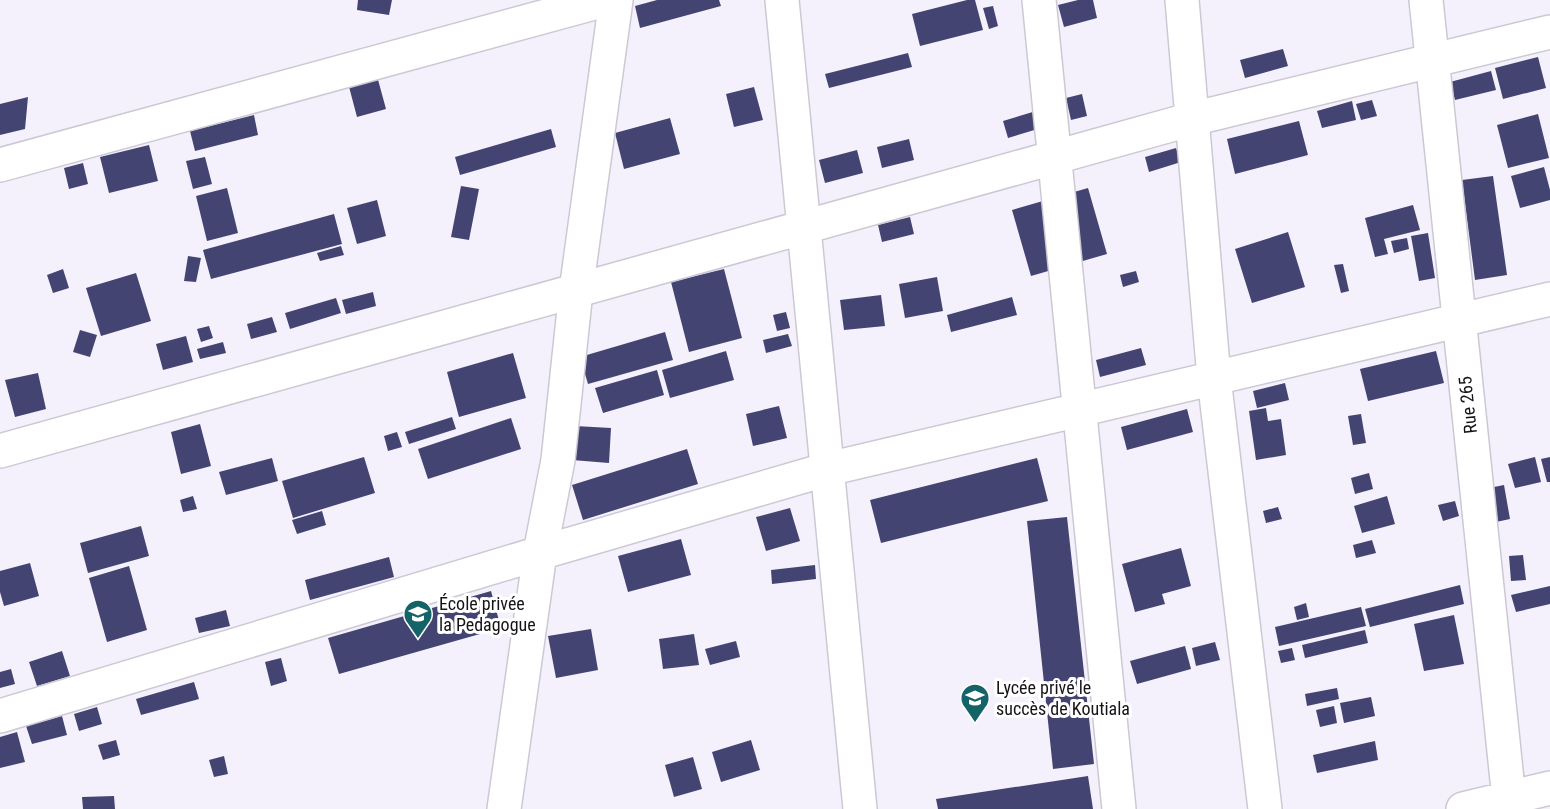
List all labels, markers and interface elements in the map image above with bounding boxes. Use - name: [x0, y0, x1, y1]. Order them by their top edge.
- street label: Rue 265: [1454, 375, 1481, 435]
- place label: École privée la Pedagogue: [439, 593, 536, 635]
- school or university icon: École privée la Pedagogue: [402, 598, 434, 640]
- place label: Lycée privé le succès de Koutiala: [996, 677, 1130, 719]
- school or university icon: Lycée privé le succès de Koutiala: [959, 682, 991, 724]

